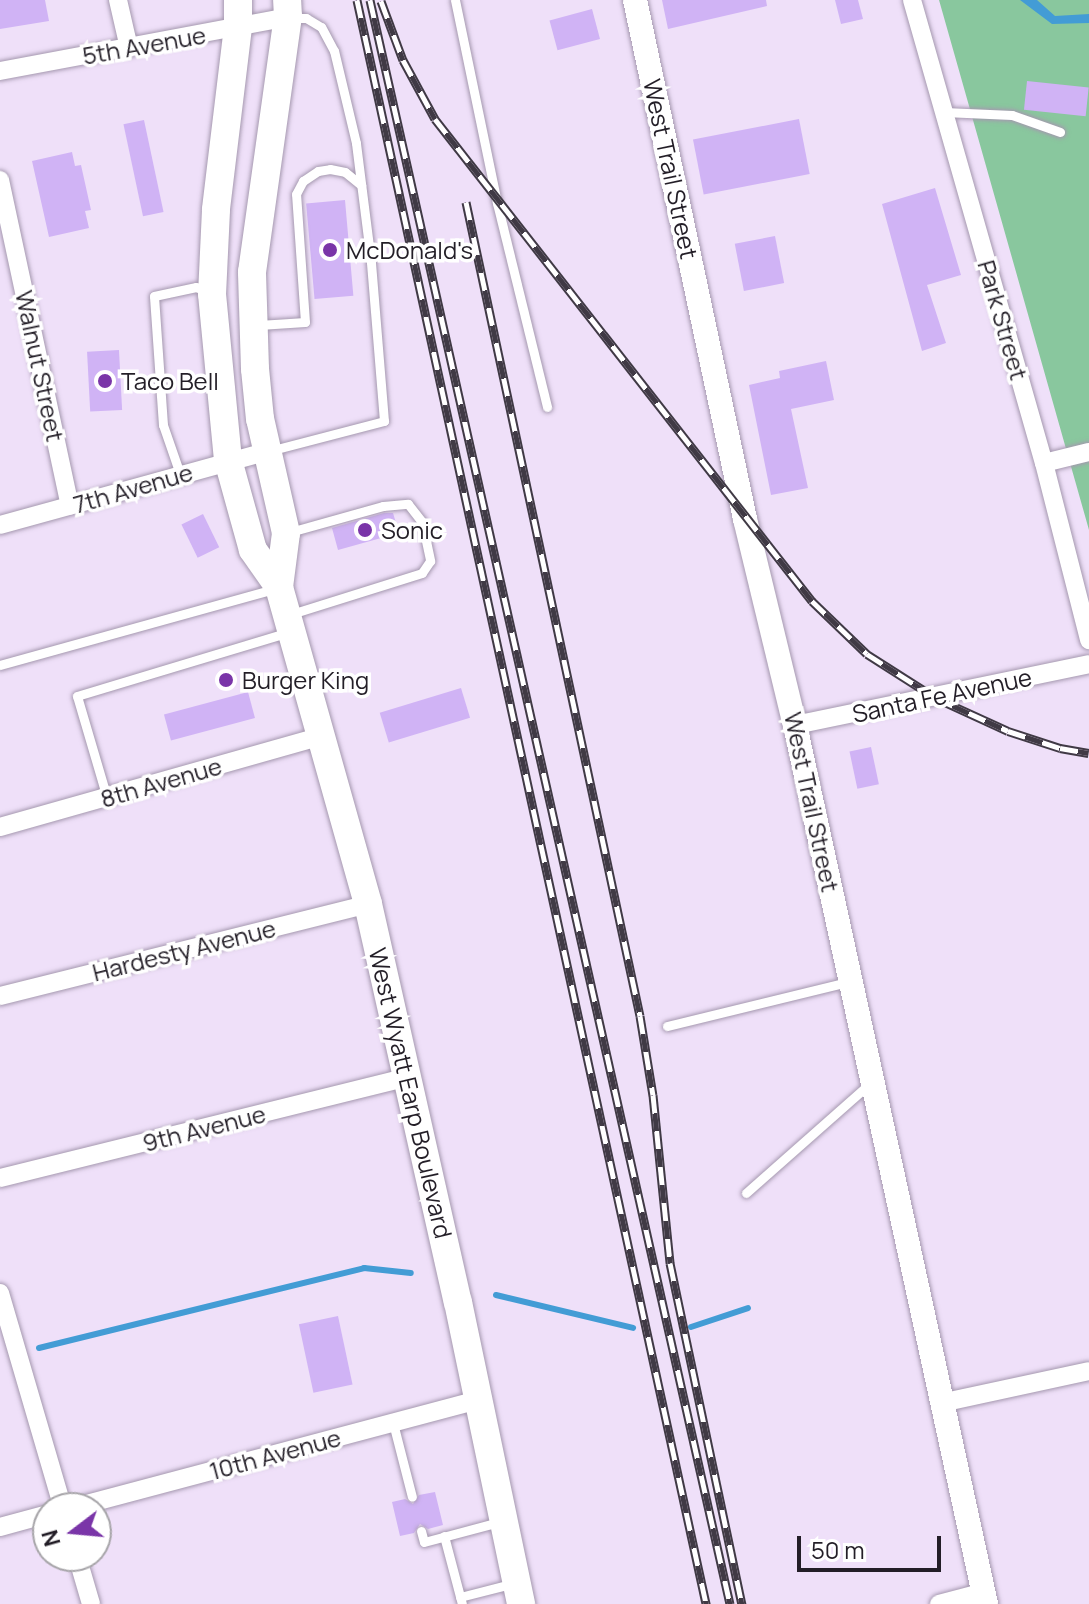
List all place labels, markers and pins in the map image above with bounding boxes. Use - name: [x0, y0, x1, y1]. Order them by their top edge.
- place label: McDonald's: [346, 236, 473, 264]
- marker: McDonald's: [321, 241, 339, 259]
- place label: Taco Bell: [121, 367, 219, 395]
- marker: Taco Bell: [96, 372, 114, 390]
- place label: Sonic: [381, 516, 443, 544]
- marker: Sonic: [356, 521, 374, 539]
- place label: Burger King: [242, 666, 369, 694]
- marker: Burger King: [217, 671, 235, 689]

